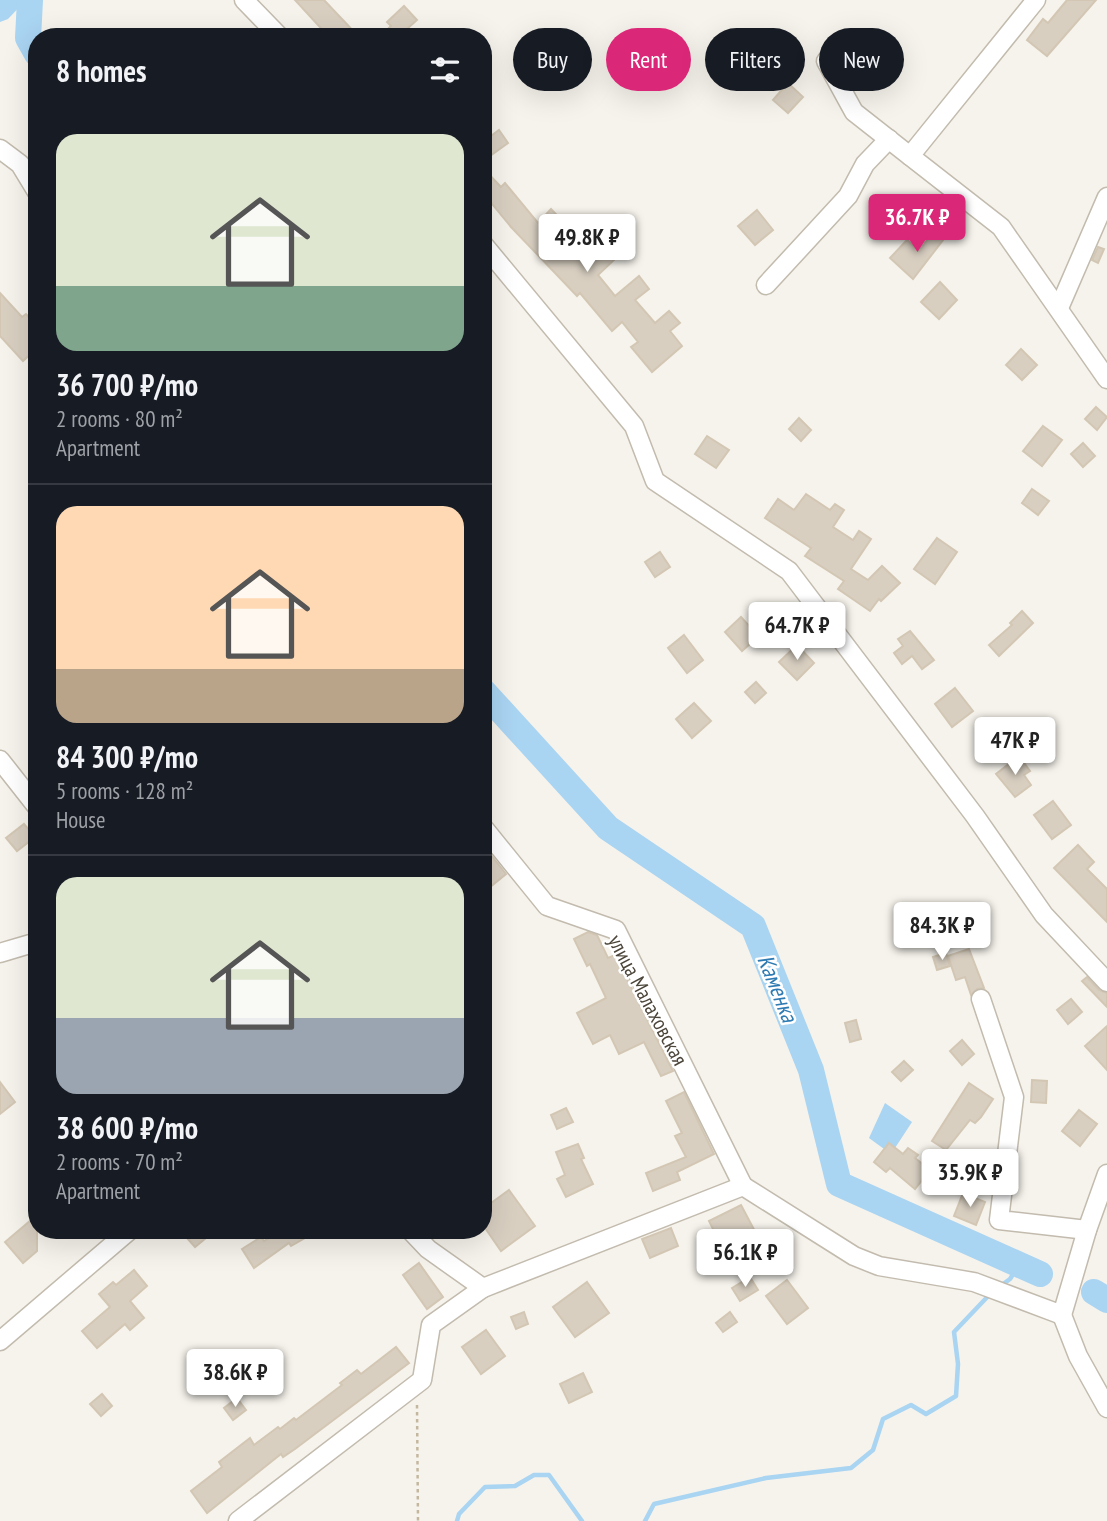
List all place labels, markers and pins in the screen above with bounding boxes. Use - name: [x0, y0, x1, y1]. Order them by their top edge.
- pin: 36.7K ₽: [852, 194, 982, 254]
- pin: 49.8K ₽: [522, 215, 652, 274]
- pin: 64.7K ₽: [732, 602, 862, 662]
- pin: 47K ₽: [966, 718, 1064, 777]
- pin: 84.3K ₽: [877, 902, 1007, 962]
- pin: 35.9K ₽: [905, 1150, 1035, 1209]
- pin: 56.1K ₽: [680, 1230, 810, 1289]
- pin: 38.6K ₽: [170, 1350, 300, 1409]

